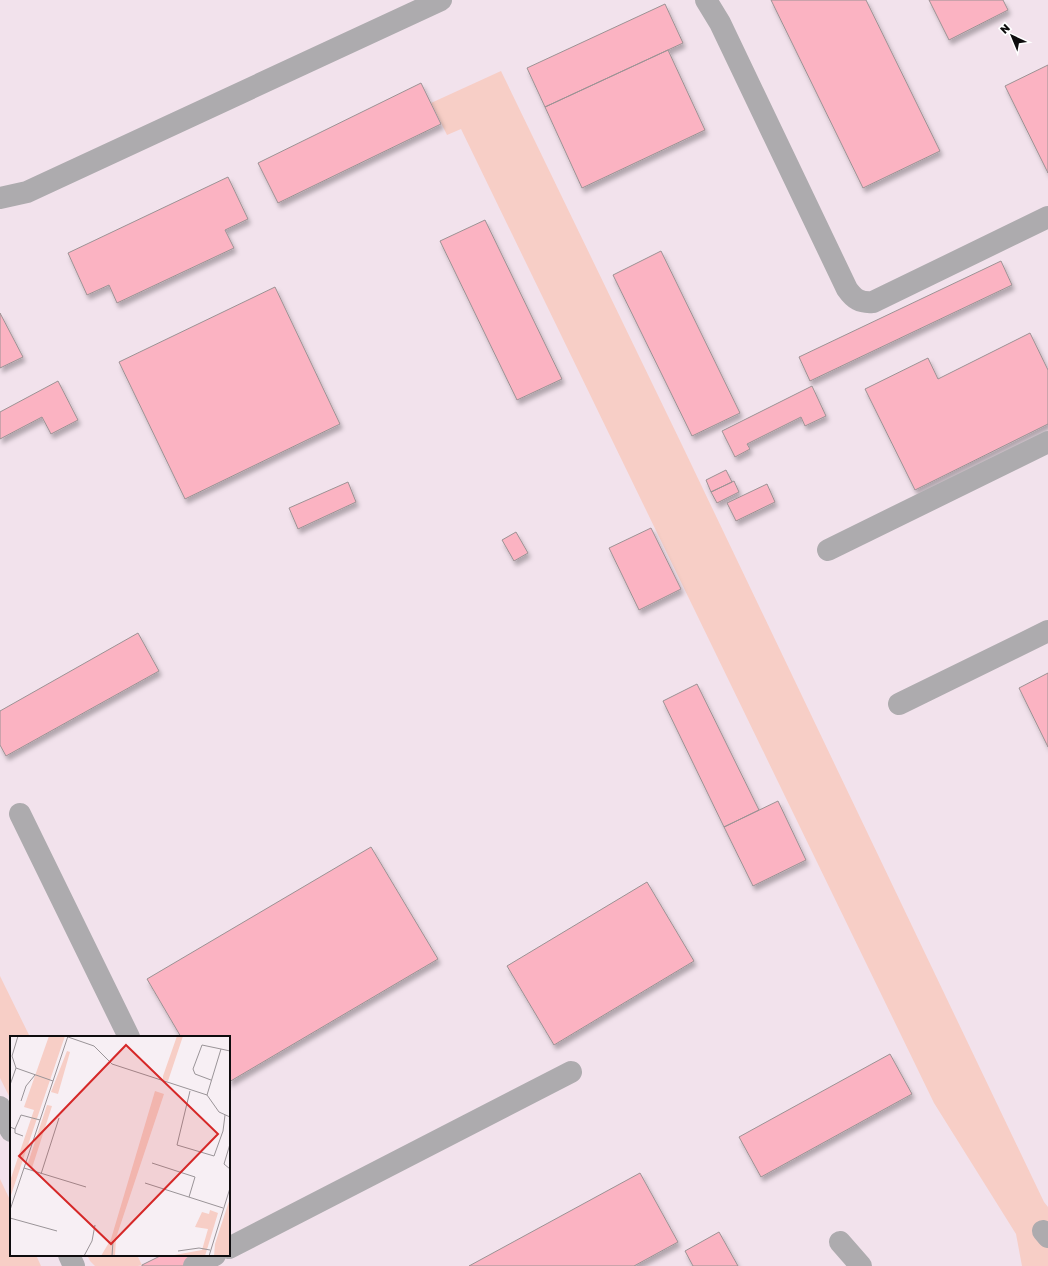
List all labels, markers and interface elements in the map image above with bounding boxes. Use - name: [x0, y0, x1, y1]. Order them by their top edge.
- north arrow: [992, 16, 1032, 56]
- text: N: [997, 21, 1012, 36]
- inset map: [10, 1036, 230, 1256]

